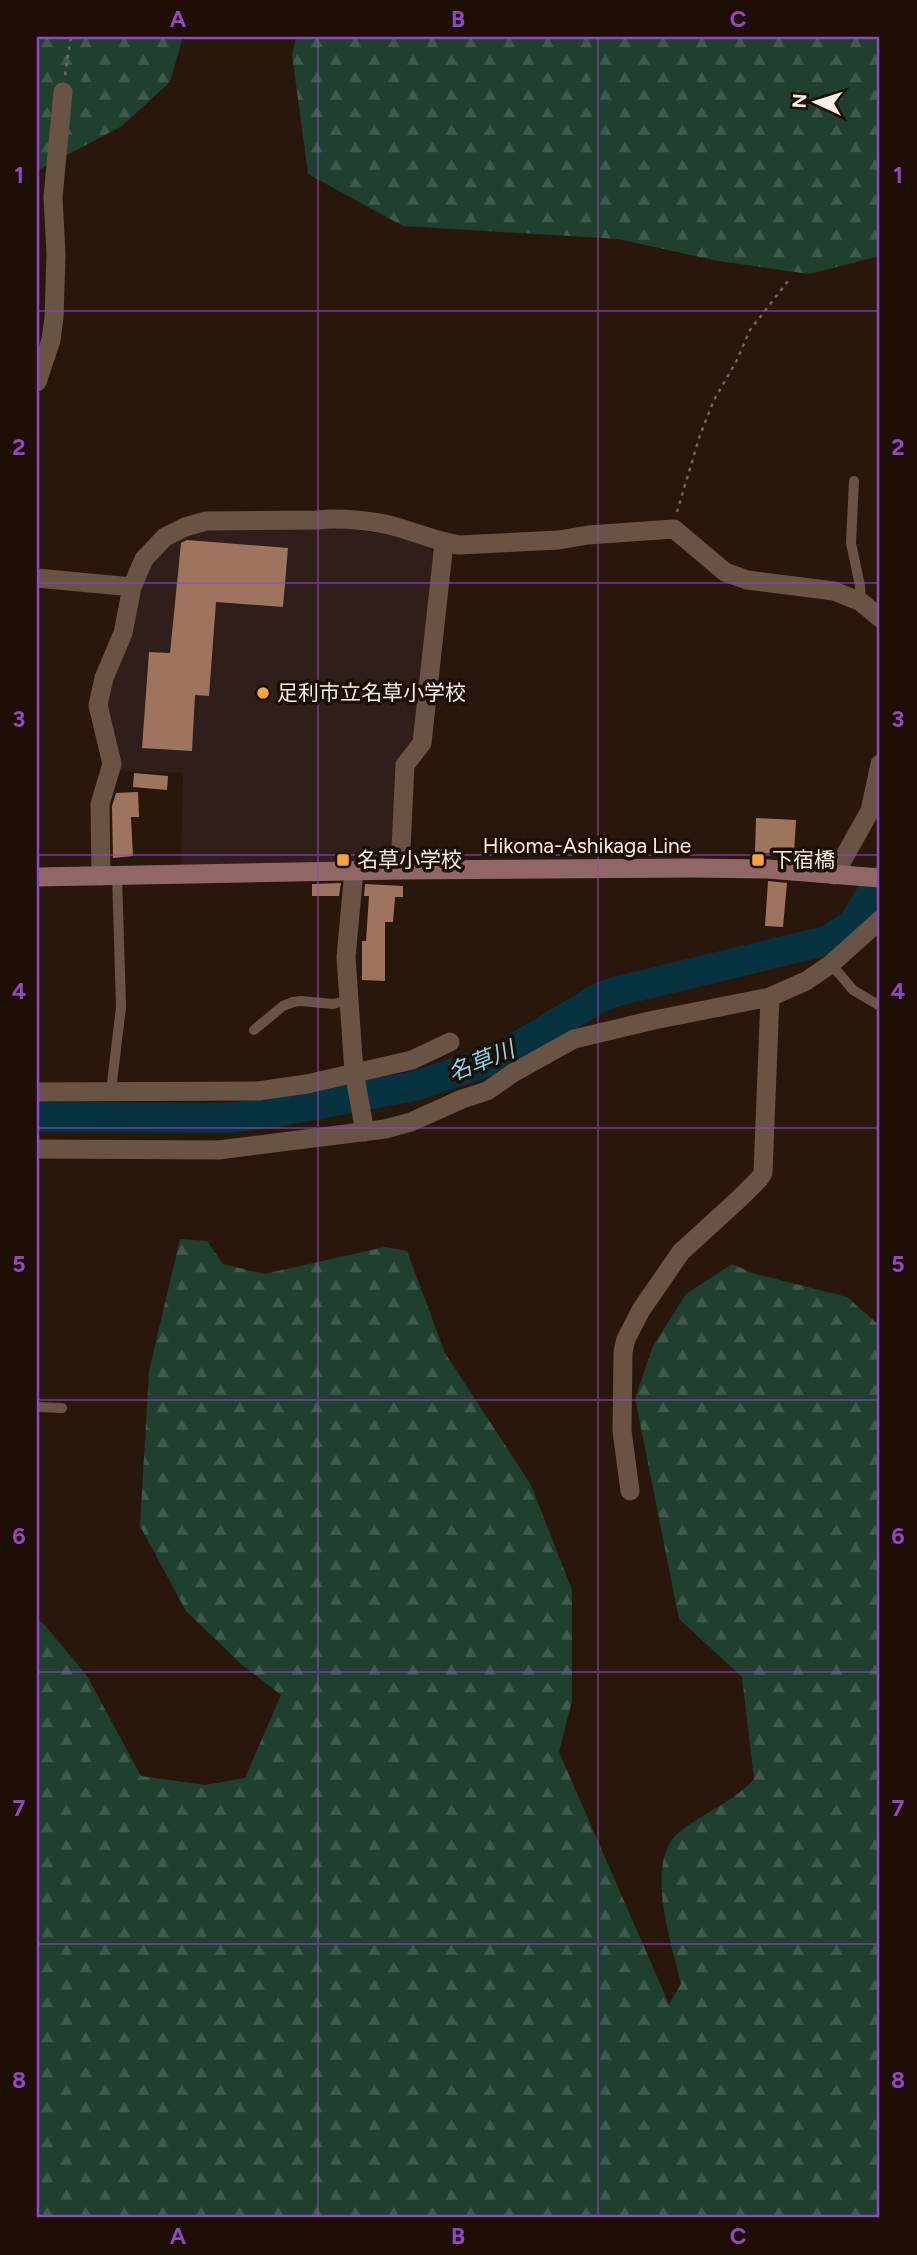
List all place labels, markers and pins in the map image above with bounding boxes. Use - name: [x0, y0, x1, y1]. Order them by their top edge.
- place label: 足利市立名草小学校: [277, 680, 466, 705]
- marker: 足利市立名草小学校: [255, 685, 271, 701]
- place label: 名草小学校: [357, 847, 462, 872]
- place label: 下宿橋: [772, 847, 835, 872]
- marker: 名草小学校: [335, 852, 351, 868]
- marker: 下宿橋: [750, 852, 766, 868]

